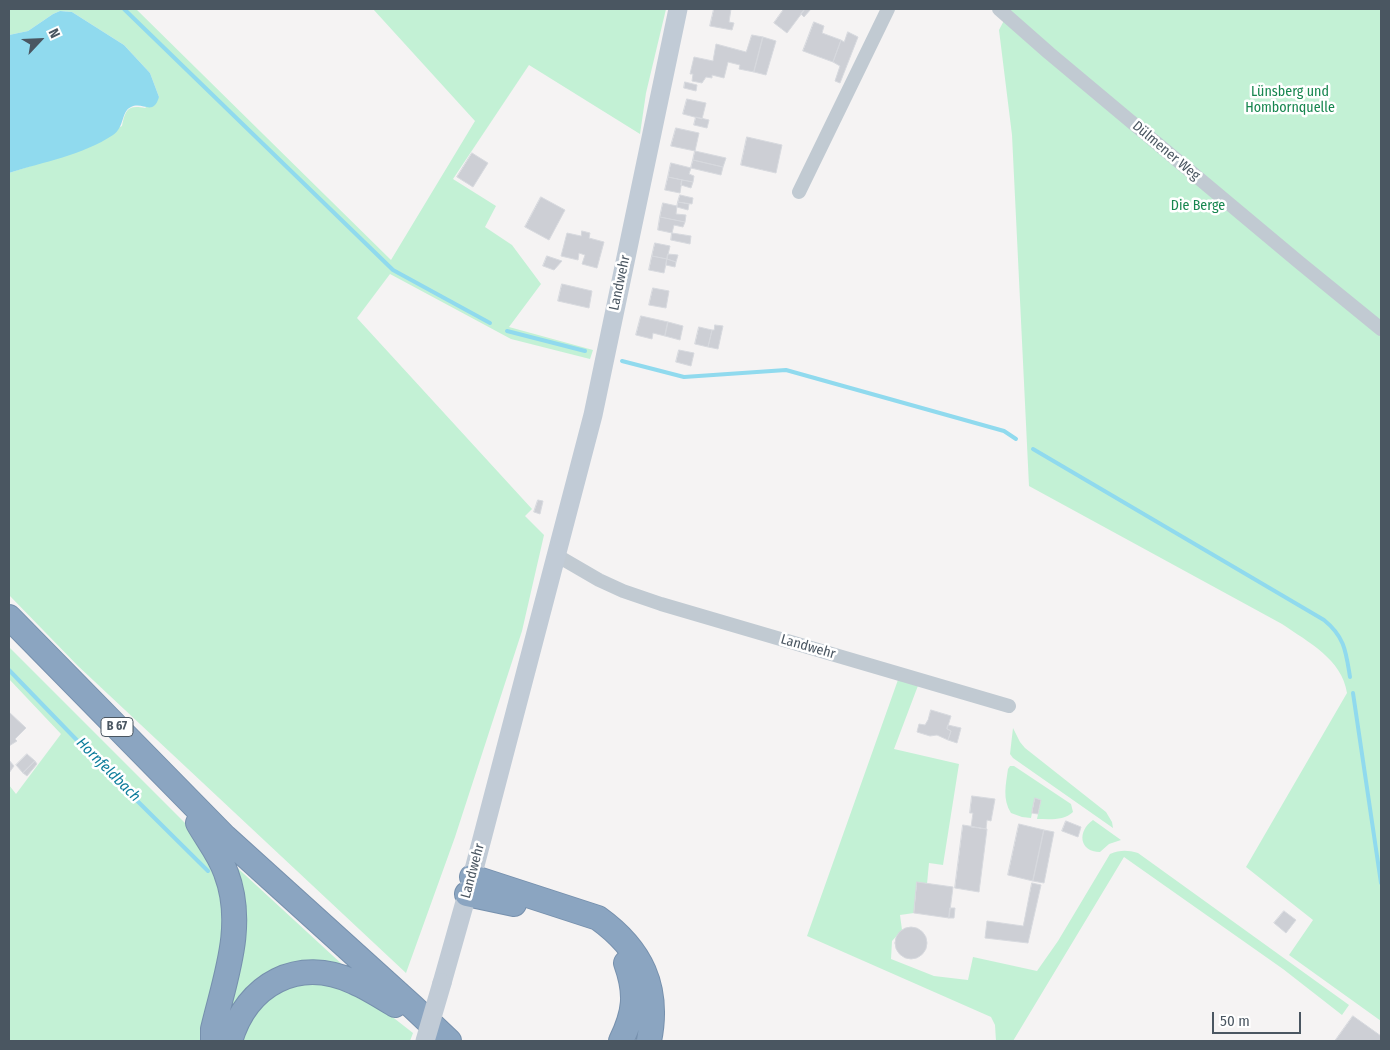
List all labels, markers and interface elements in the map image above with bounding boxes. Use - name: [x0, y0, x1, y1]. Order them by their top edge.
- north arrow: [15, 15, 65, 65]
- text: N: [45, 26, 64, 41]
- park label: Lünsberg und Hombornquelle: [1245, 84, 1335, 116]
- street label: Dülmener Weg: [1129, 118, 1203, 184]
- park label: Die Berge: [1171, 198, 1225, 214]
- street label: Landwehr: [606, 254, 634, 312]
- street label: Landwehr: [779, 631, 837, 663]
- road number: B 67: [101, 718, 133, 736]
- water label: Hornfeldbach: [72, 734, 144, 806]
- street label: Landwehr: [458, 842, 488, 900]
- scale bar: [1215, 1002, 1304, 1034]
- text: 50 m: [1220, 1012, 1250, 1030]

